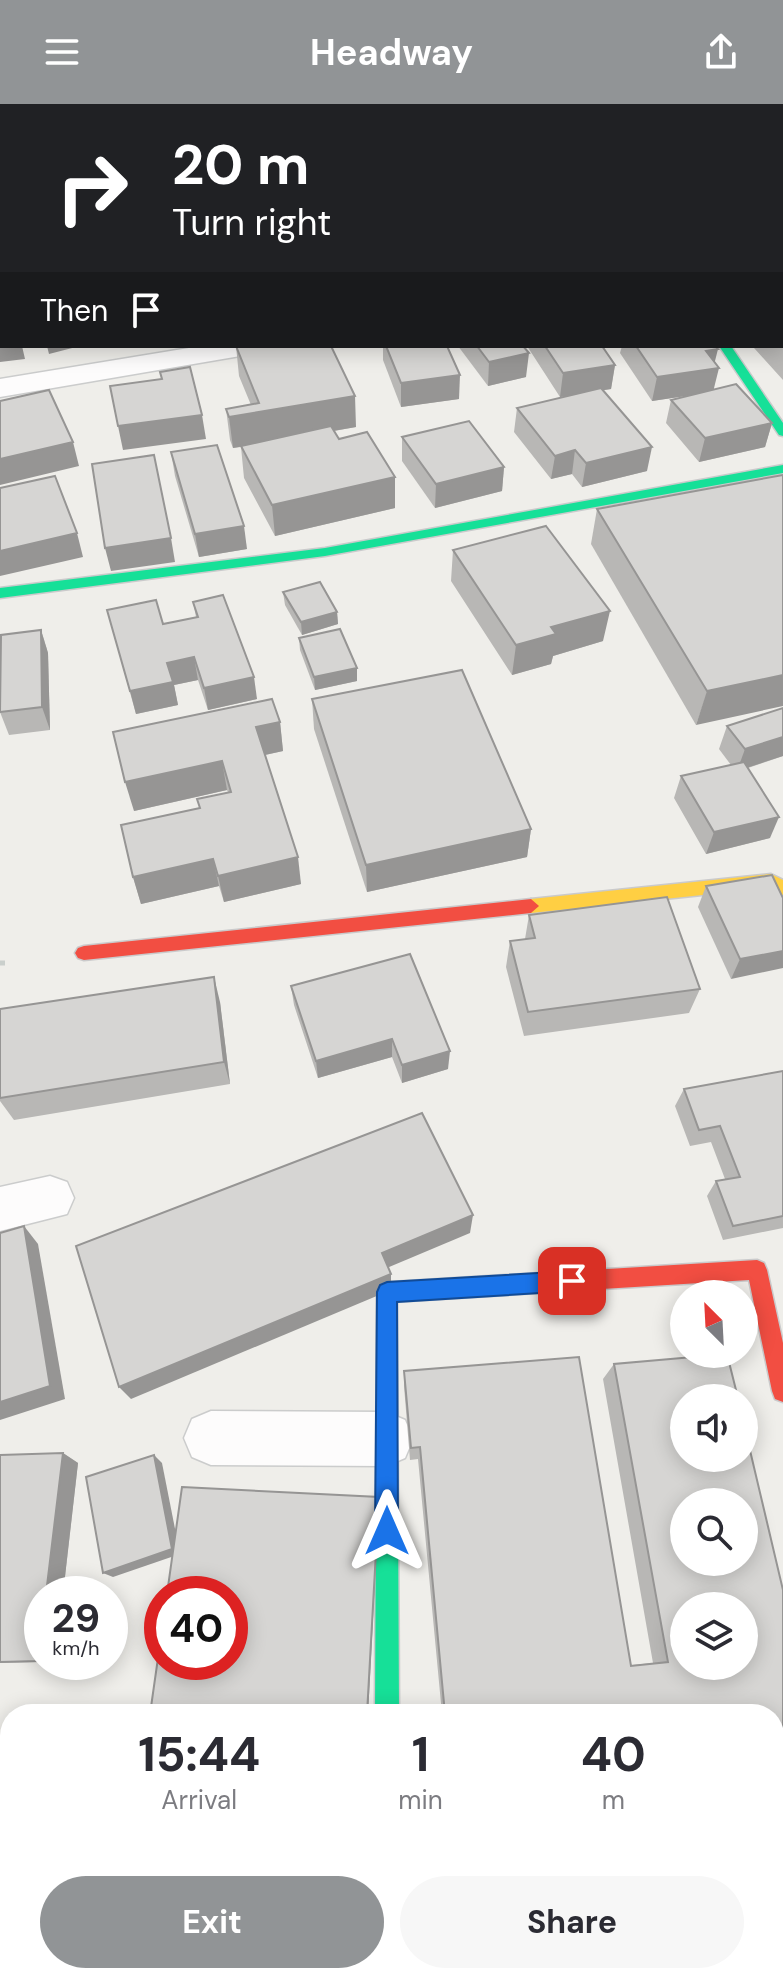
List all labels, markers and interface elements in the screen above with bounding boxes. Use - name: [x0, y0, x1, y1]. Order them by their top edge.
- text: Headway: [310, 29, 473, 76]
- icon: menu: [40, 30, 84, 74]
- icon: share: [699, 30, 743, 74]
- text: 20 m: [172, 128, 309, 201]
- icon: right: [40, 136, 144, 240]
- text: Turn right: [172, 199, 331, 246]
- icon: arrive: [124, 288, 168, 332]
- text: Then: [40, 291, 108, 330]
- pin: [538, 1247, 606, 1315]
- icon: arrive: [550, 1259, 594, 1303]
- north arrow: [670, 1280, 758, 1368]
- map controls: [670, 1280, 758, 1680]
- button: sound: [670, 1384, 758, 1472]
- button: search: [670, 1488, 758, 1576]
- position arrow: [345, 1489, 429, 1573]
- speed limit sign: 40: [144, 1576, 248, 1680]
- text: 29: [52, 1592, 100, 1644]
- button: layers: [670, 1592, 758, 1680]
- text: km/h: [52, 1635, 100, 1661]
- text: 15:44: [138, 1723, 260, 1786]
- text: 1: [412, 1723, 429, 1786]
- text: 40: [581, 1723, 646, 1786]
- text: Arrival: [161, 1783, 237, 1817]
- text: min: [398, 1783, 443, 1817]
- text: m: [602, 1783, 625, 1817]
- button: Exit: [40, 1876, 384, 1968]
- button: Share: [400, 1876, 744, 1968]

